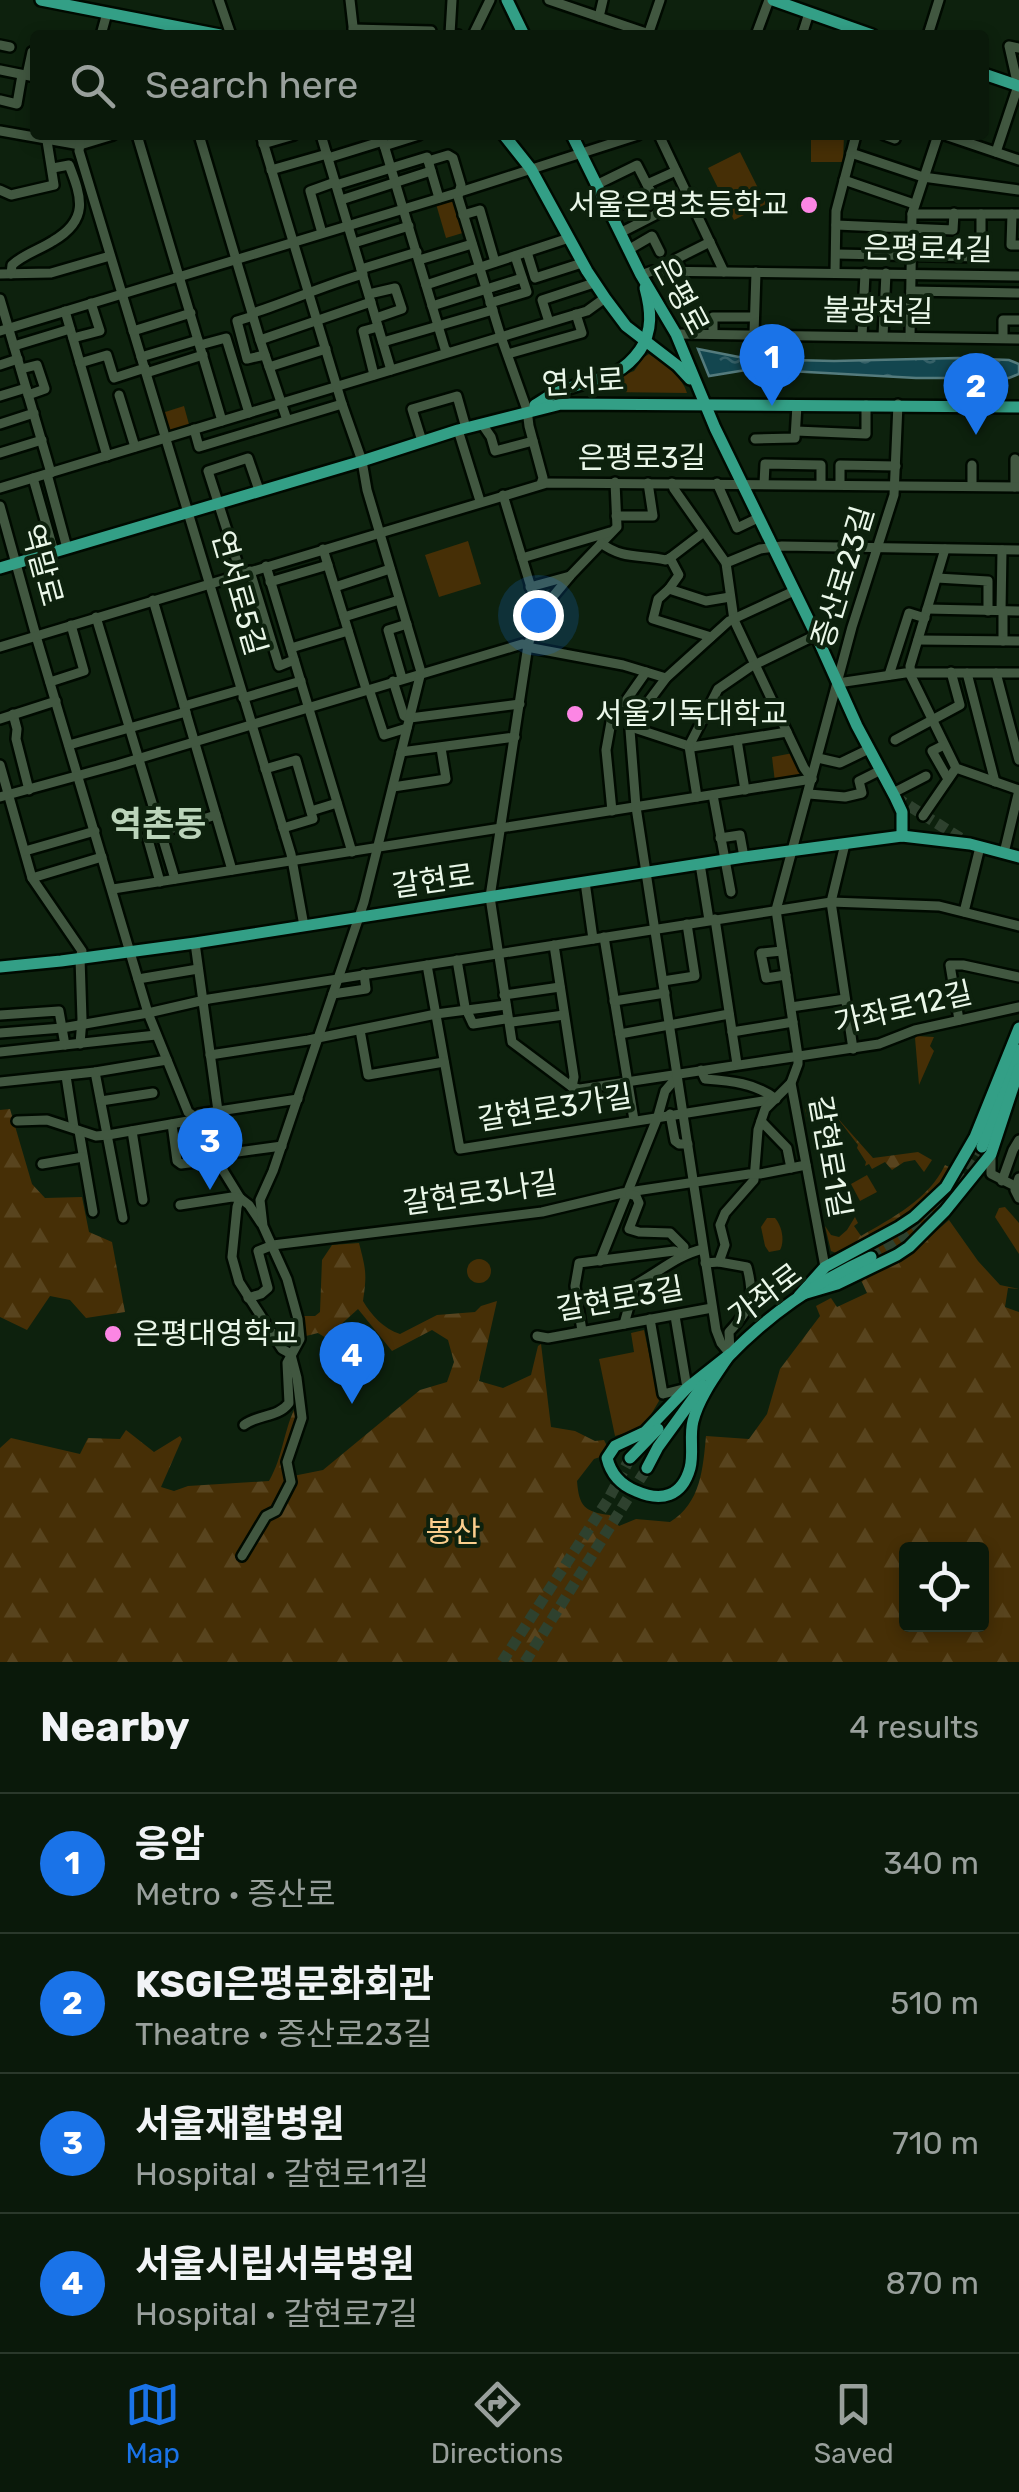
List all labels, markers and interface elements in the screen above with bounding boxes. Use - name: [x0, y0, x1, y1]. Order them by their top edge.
- search box: [30, 30, 989, 140]
- icon: search: [65, 58, 120, 113]
- text: Search here: [145, 62, 358, 108]
- place label: 서울은명초등학교: [568, 187, 789, 223]
- marker: 서울은명초등학교: [798, 194, 820, 216]
- street label: 은평로4길: [863, 230, 993, 268]
- street label: 은평로: [646, 251, 716, 341]
- street label: 불광천길: [822, 292, 934, 330]
- pin: 1: [740, 324, 804, 406]
- pin: 2: [944, 352, 1008, 435]
- street label: 연서로: [541, 362, 625, 402]
- street label: 은평로3길: [578, 440, 706, 476]
- street label: 증산로23길: [804, 502, 882, 652]
- street label: 역말로: [14, 520, 70, 610]
- street label: 연서로5길: [204, 526, 274, 660]
- your location: [513, 590, 564, 641]
- place label: 서울기독대학교: [595, 696, 788, 732]
- marker: 서울기독대학교: [564, 703, 586, 725]
- district label: 역촌동: [110, 803, 206, 845]
- street label: 갈현로: [389, 857, 477, 905]
- street label: 가좌로12길: [830, 975, 976, 1041]
- street label: 갈현로3가길: [475, 1078, 635, 1138]
- street label: 갈현로1길: [802, 1093, 858, 1221]
- pin: 3: [178, 1108, 242, 1190]
- street label: 갈현로3나길: [400, 1164, 560, 1222]
- street label: 가좌로: [721, 1256, 809, 1334]
- street label: 갈현로3길: [554, 1270, 686, 1328]
- place label: 은평대영학교: [133, 1316, 299, 1352]
- pin: 4: [320, 1322, 384, 1404]
- marker: 은평대영학교: [102, 1323, 124, 1345]
- park label: 봉산: [425, 1514, 481, 1550]
- map controls: [899, 1542, 989, 1632]
- button: locate: [899, 1542, 989, 1632]
- text: Nearby: [40, 1702, 190, 1752]
- text: 4 results: [849, 1708, 979, 1746]
- text: 응암: [135, 1821, 205, 1867]
- text: 1: [65, 1844, 80, 1882]
- text: 340 m: [883, 1844, 979, 1882]
- text: Metro · 증산로: [135, 1875, 336, 1913]
- text: KSGI은평문화회관: [135, 1961, 434, 2007]
- text: 2: [62, 1984, 83, 2022]
- text: 510 m: [890, 1984, 979, 2022]
- text: Theatre · 증산로23길: [135, 2015, 432, 2053]
- text: 서울재활병원: [135, 2101, 345, 2147]
- text: 3: [62, 2124, 83, 2162]
- text: 710 m: [892, 2124, 979, 2162]
- text: Hospital · 갈현로11길: [135, 2155, 429, 2193]
- text: 서울시립서북병원: [135, 2241, 415, 2287]
- text: 4: [62, 2264, 83, 2302]
- text: 870 m: [886, 2264, 979, 2302]
- text: Hospital · 갈현로7길: [135, 2295, 418, 2333]
- tab: Map: [125, 2377, 180, 2470]
- tab: Directions: [431, 2377, 563, 2470]
- tab: Saved: [814, 2377, 894, 2470]

